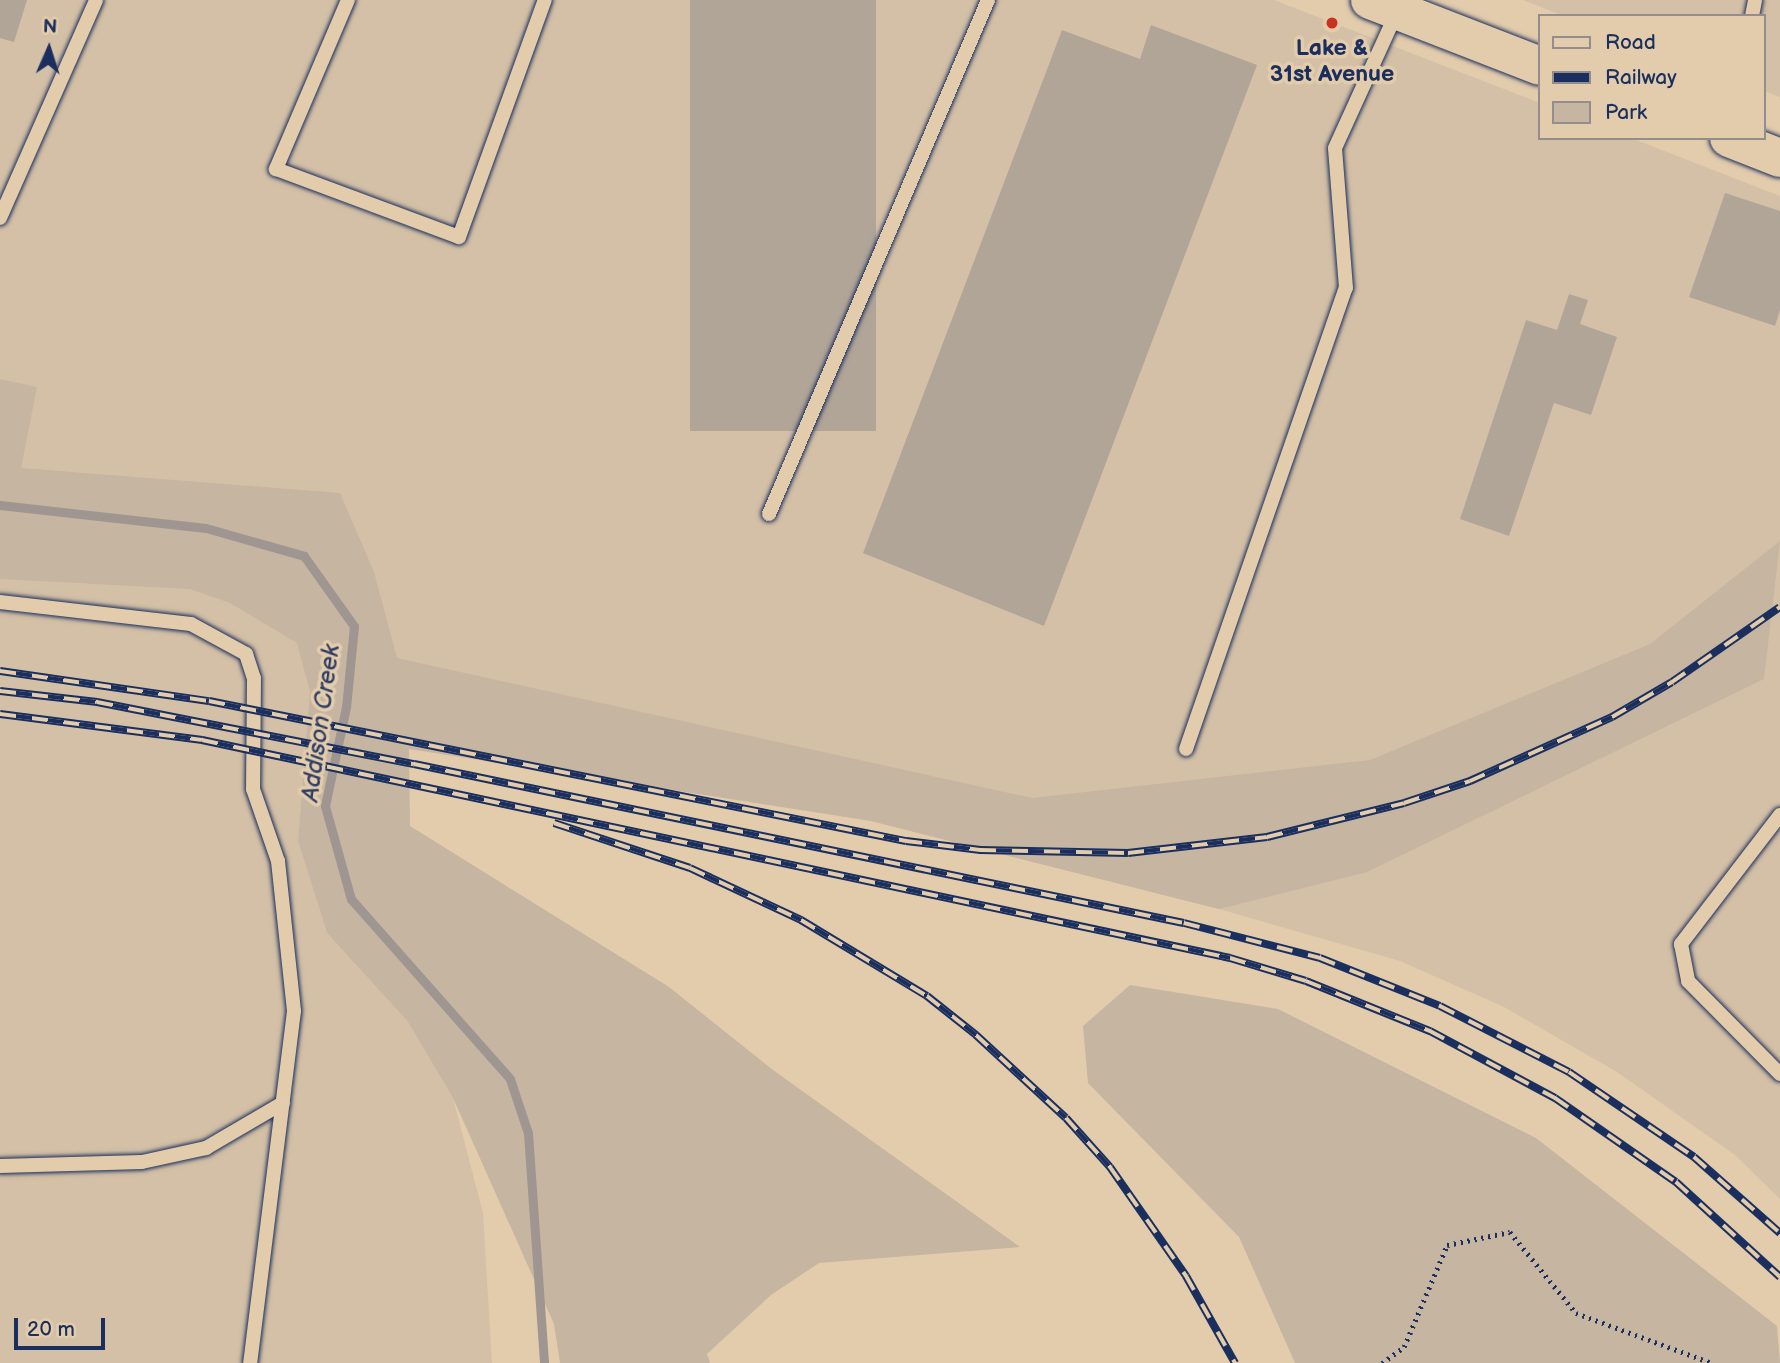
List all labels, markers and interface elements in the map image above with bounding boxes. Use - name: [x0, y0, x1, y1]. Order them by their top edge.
- north arrow: [14, 14, 84, 84]
- legend: [1538, 14, 1766, 140]
- marker: Lake & 31st Avenue: [1324, 15, 1340, 31]
- text: N: [42, 16, 58, 39]
- text: Road: [1605, 30, 1656, 55]
- place label: Lake & 31st Avenue: [1270, 34, 1394, 88]
- text: Railway: [1605, 65, 1677, 90]
- text: Park: [1605, 100, 1647, 125]
- water label: Addison Creek: [296, 643, 346, 803]
- scale bar: [18, 1304, 108, 1348]
- text: 20 m: [27, 1317, 75, 1342]

